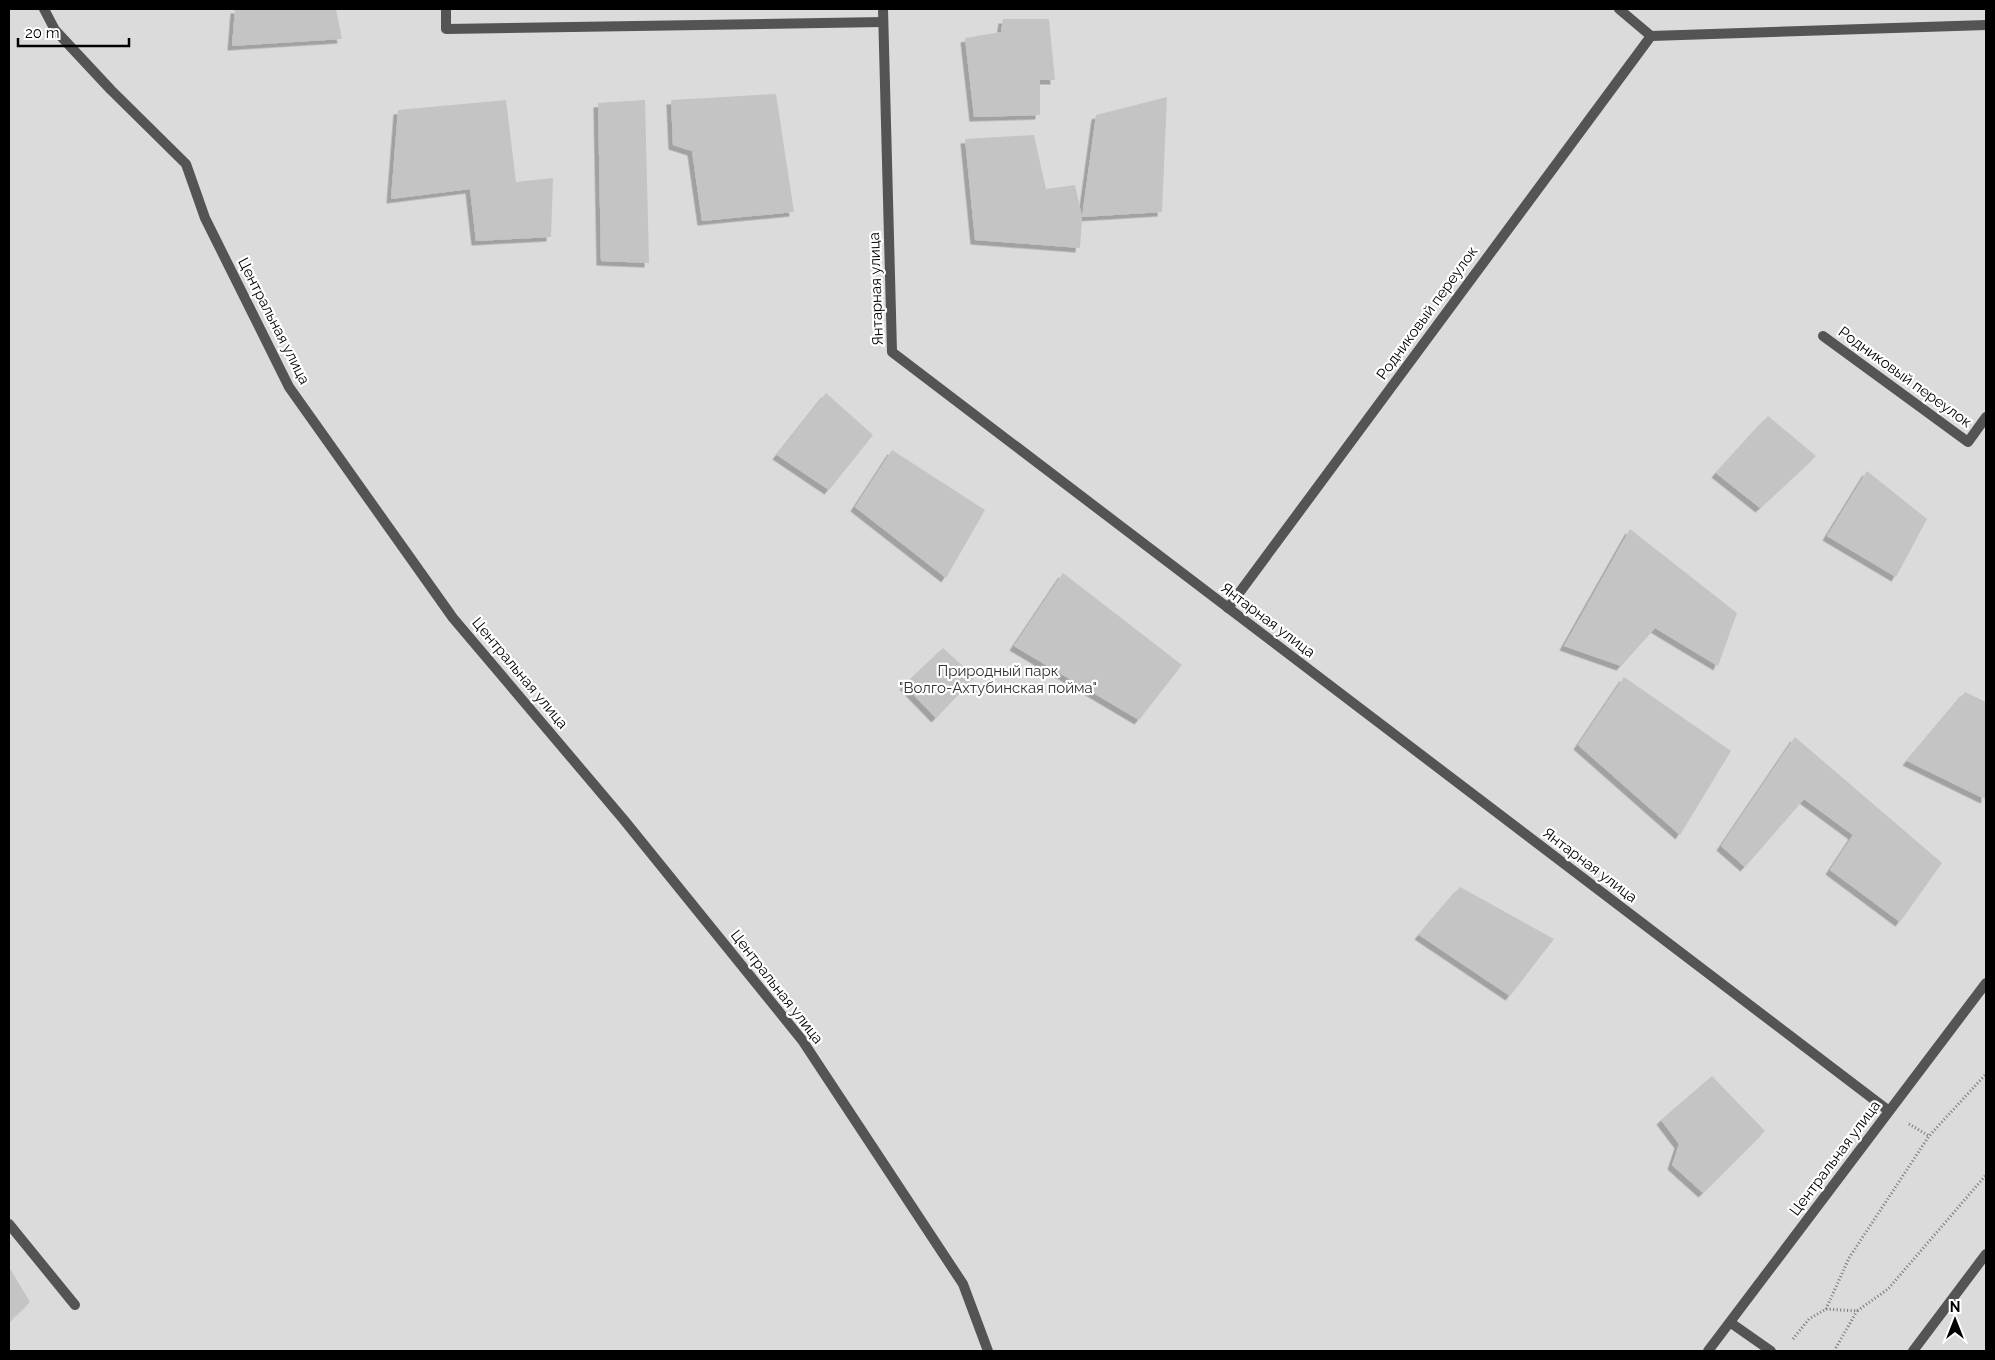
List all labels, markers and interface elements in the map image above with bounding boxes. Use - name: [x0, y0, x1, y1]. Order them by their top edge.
- scale bar: [18, 15, 129, 47]
- text: 20 m: [25, 24, 60, 42]
- street label: Янтарная улица: [865, 232, 887, 346]
- street label: Родниковый переулок: [1373, 243, 1482, 383]
- street label: Центральная улица: [234, 255, 314, 387]
- street label: Родниковый переулок: [1835, 323, 1975, 432]
- street label: Янтарная улица: [1217, 579, 1319, 661]
- street label: Центральная улица: [468, 614, 572, 732]
- park label: Природный парк "Волго-Ахтубинская пойма": [899, 662, 1097, 697]
- street label: Янтарная улица: [1539, 824, 1641, 906]
- street label: Центральная улица: [727, 926, 827, 1048]
- street label: Центральная улица: [1786, 1097, 1884, 1219]
- north arrow: [1930, 1295, 1980, 1345]
- text: N: [1950, 1299, 1960, 1315]

